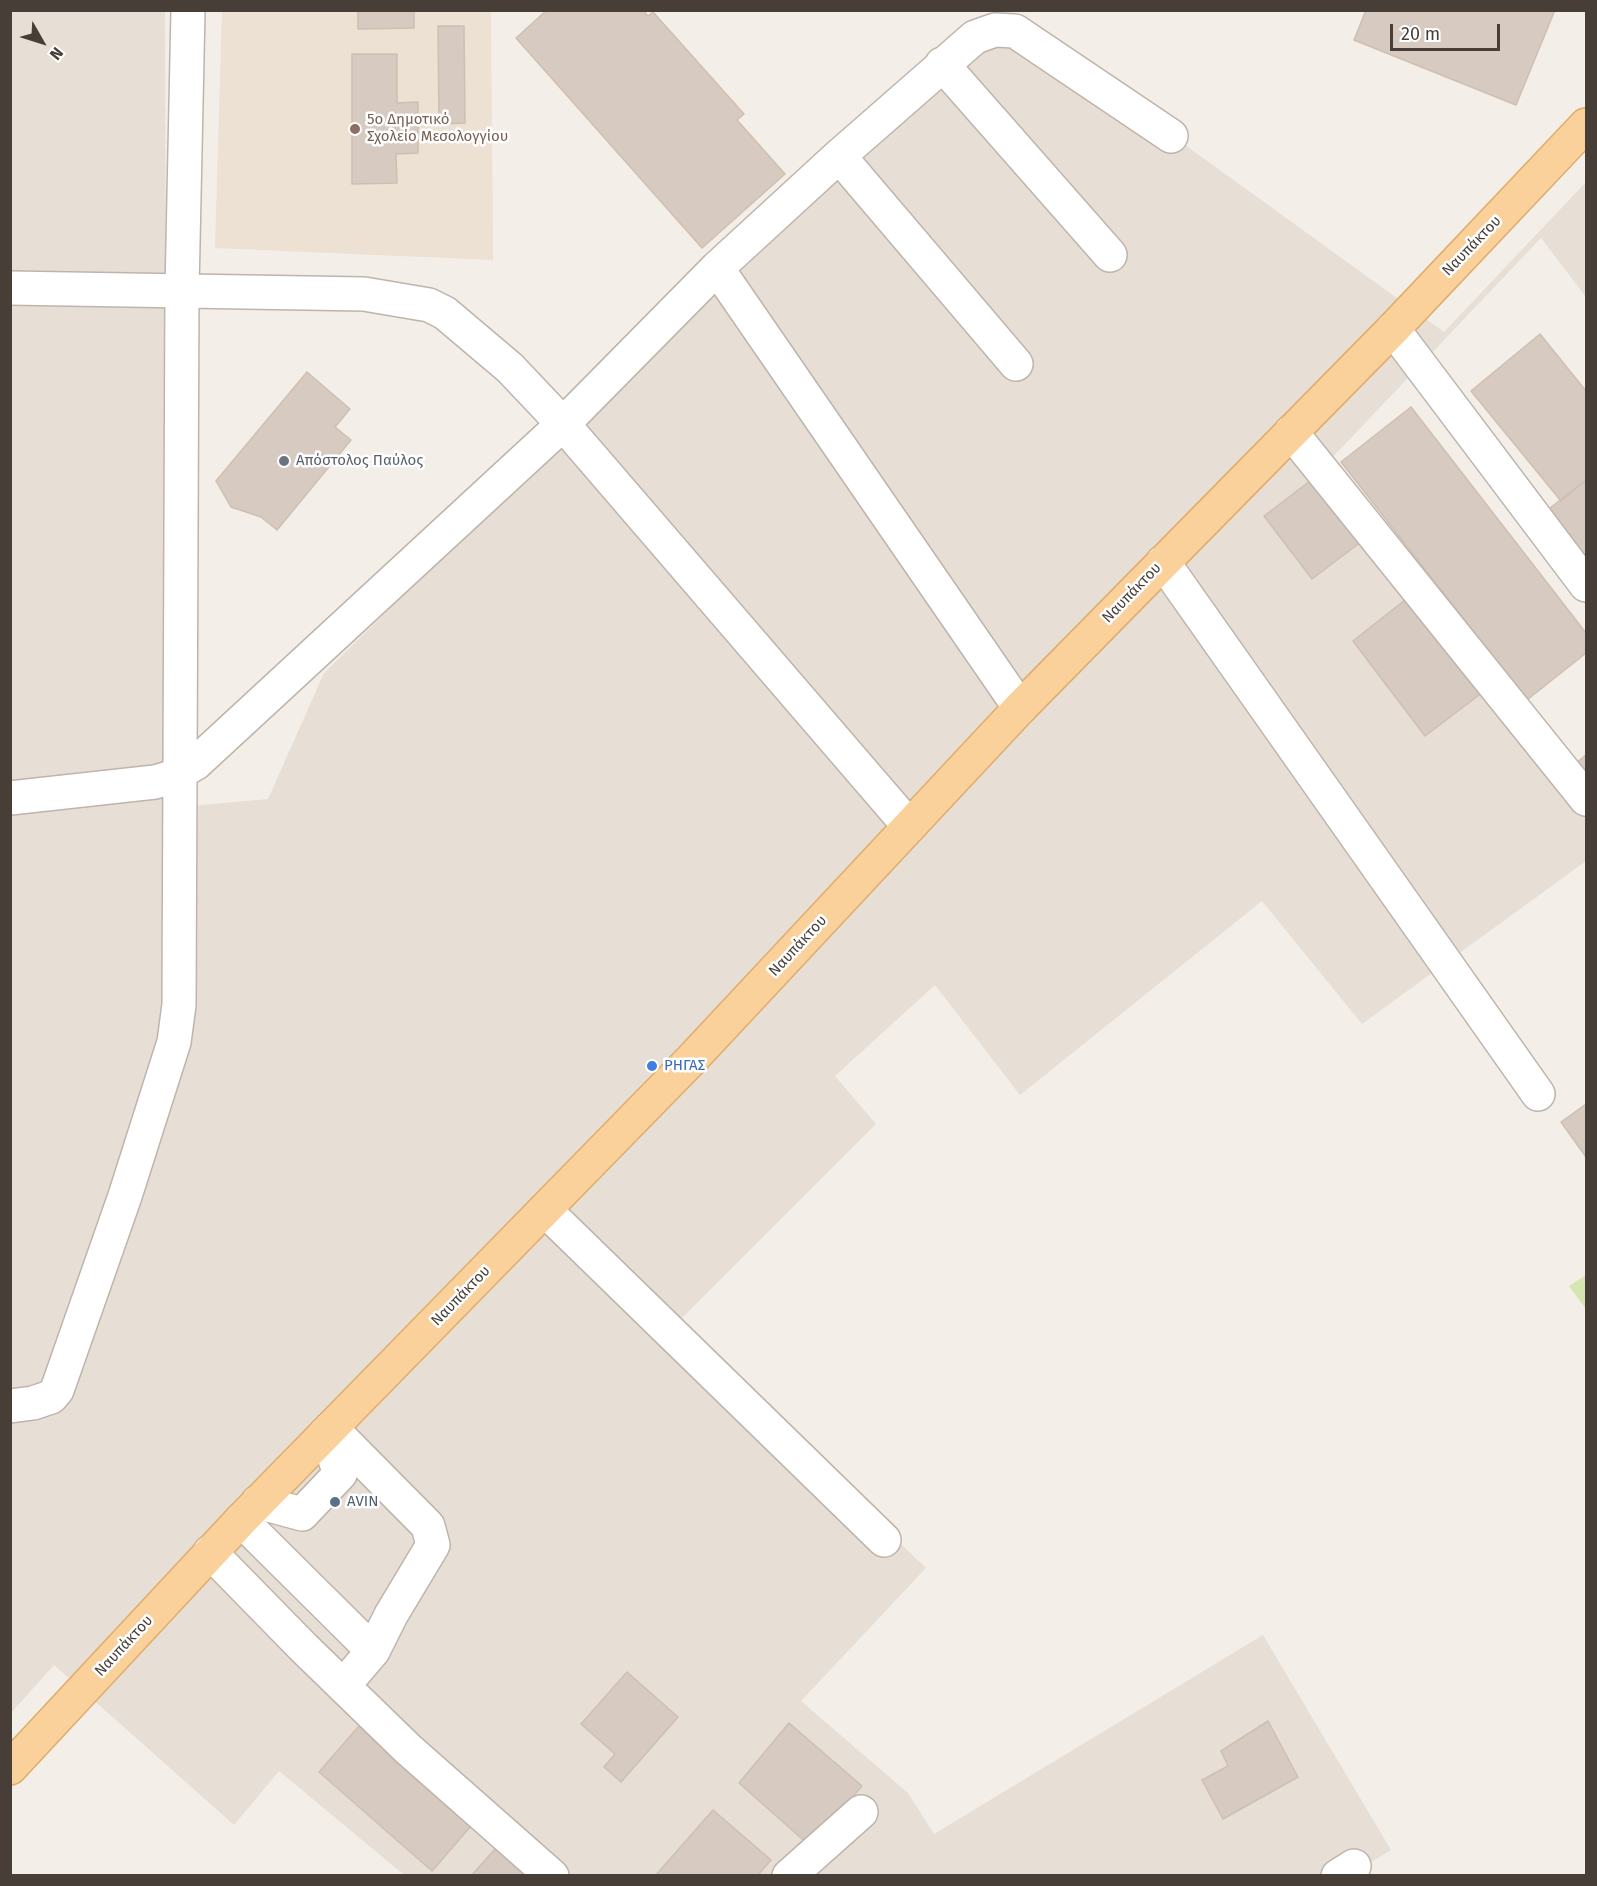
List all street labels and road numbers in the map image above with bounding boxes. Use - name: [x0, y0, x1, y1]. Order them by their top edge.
- street label: Ναυπάκτου: [1439, 212, 1505, 280]
- street label: Ναυπάκτου: [1099, 559, 1165, 627]
- street label: Ναυπάκτου: [765, 912, 831, 980]
- street label: Ναυπάκτου: [428, 1262, 494, 1330]
- street label: Ναυπάκτου: [91, 1612, 157, 1680]

